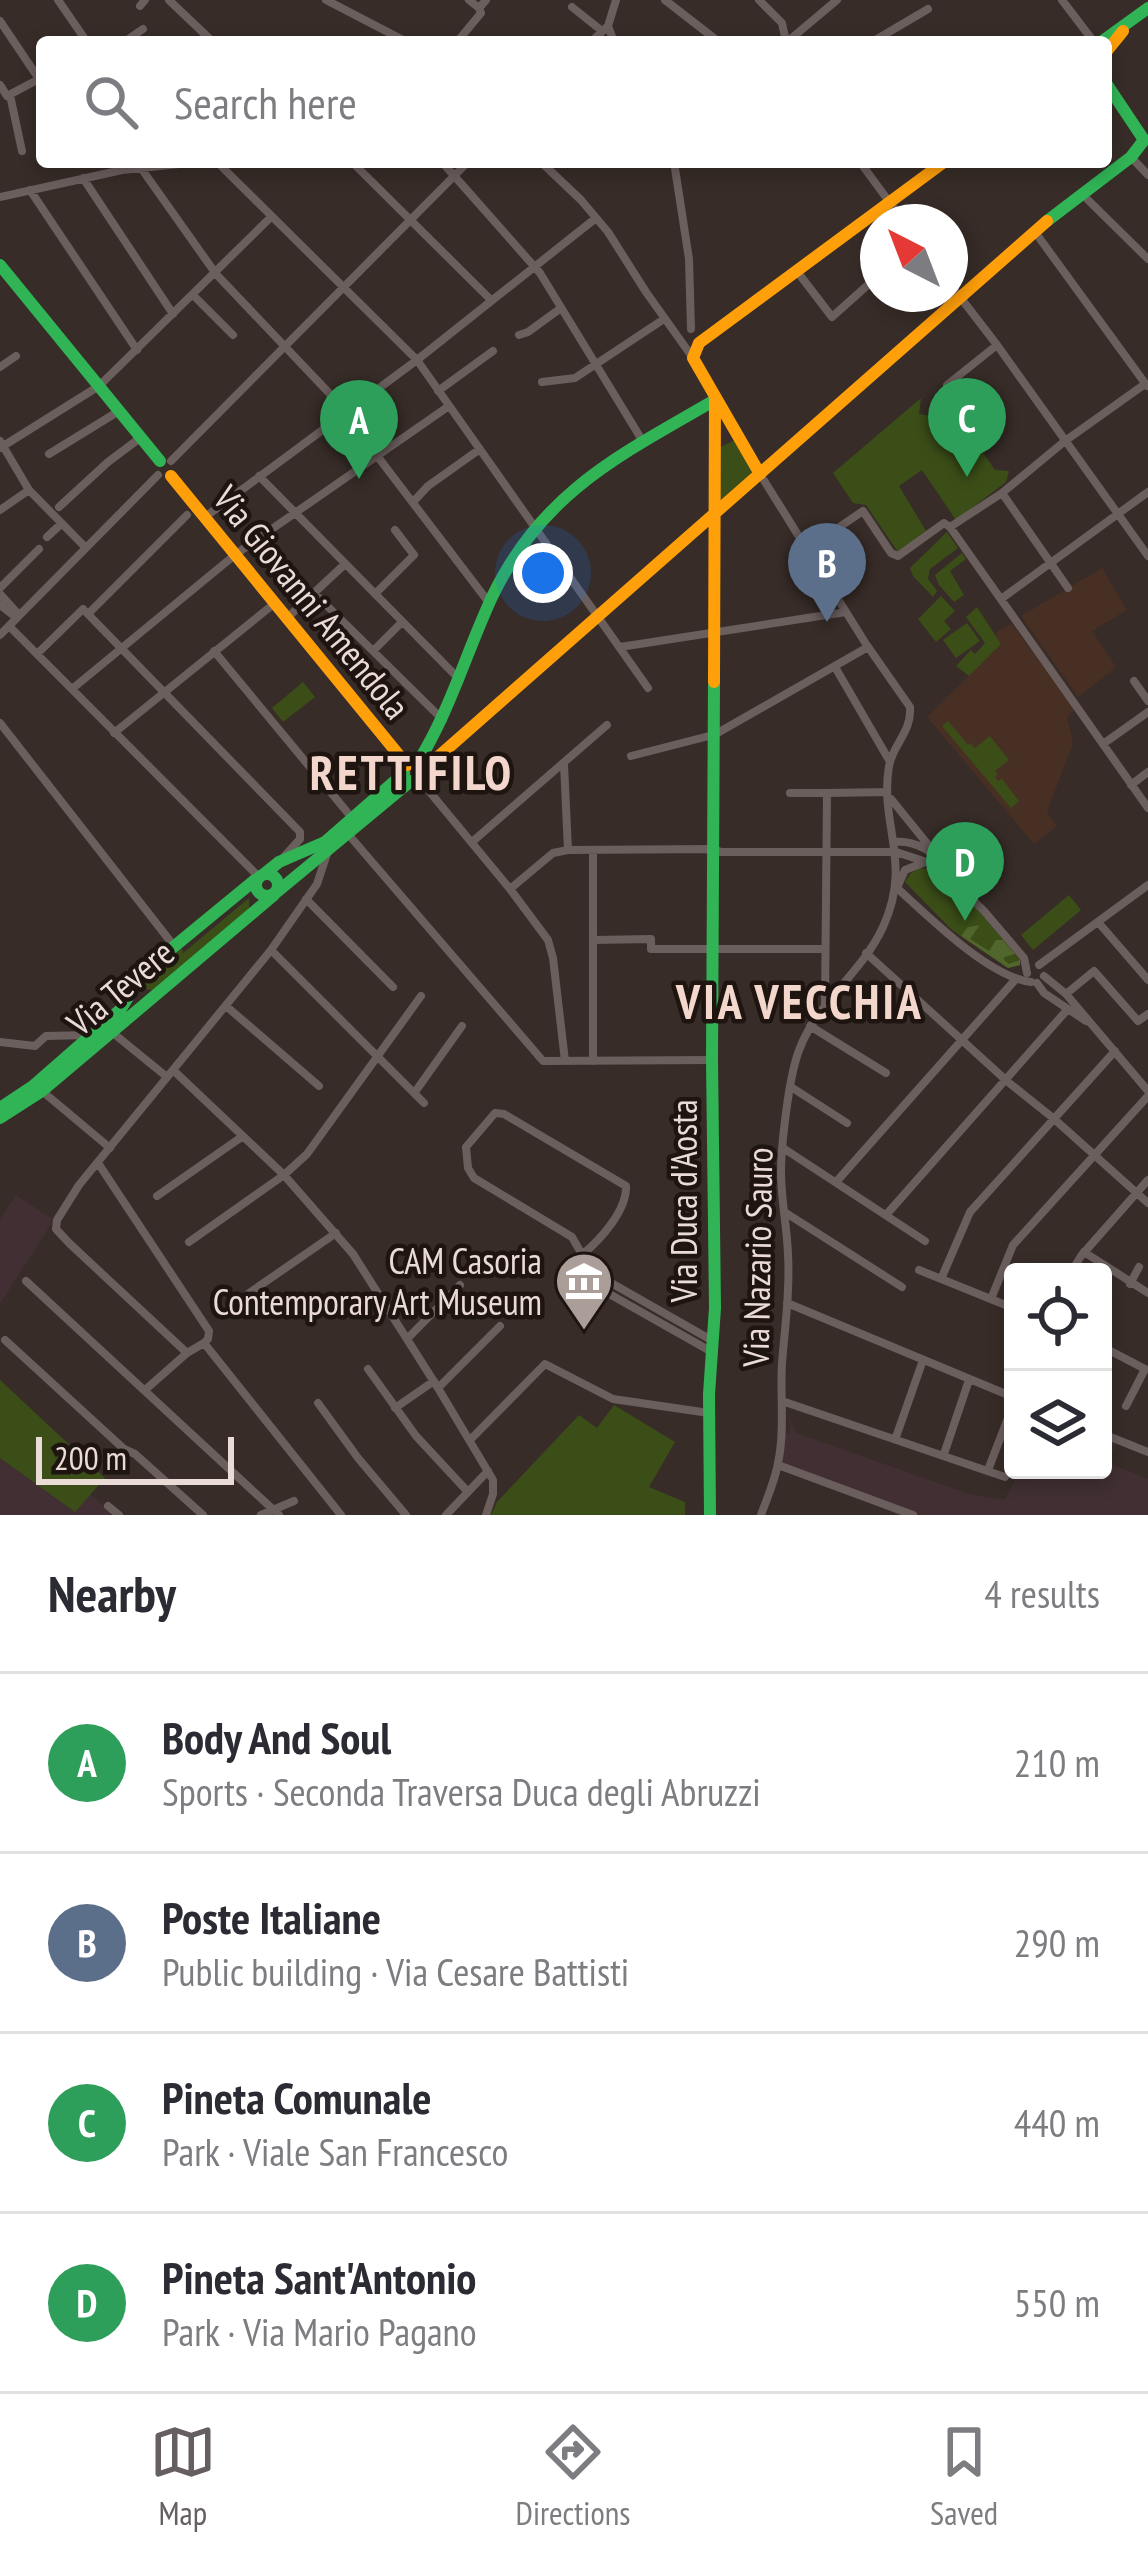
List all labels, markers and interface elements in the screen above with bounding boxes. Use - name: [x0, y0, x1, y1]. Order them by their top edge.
- search box: [36, 36, 1112, 168]
- icon: search: [78, 69, 144, 135]
- text: Search here: [174, 73, 357, 131]
- north arrow: [860, 204, 968, 312]
- pin: C: [928, 378, 1006, 477]
- pin: A: [320, 380, 398, 479]
- street label: Via Giovanni Amendola: [203, 475, 420, 728]
- pin: B: [788, 523, 866, 622]
- your location: [513, 543, 573, 603]
- district label: RETTIFILO: [310, 741, 514, 803]
- pin: D: [926, 822, 1004, 921]
- street label: Via Tevere: [56, 929, 183, 1046]
- district label: VIA VECCHIA: [675, 970, 924, 1032]
- street label: Via Duca d'Aosta: [660, 1099, 707, 1304]
- street label: Via Nazario Sauro: [732, 1147, 782, 1368]
- place label: CAM Casoria Contemporary Art Museum: [213, 1237, 542, 1325]
- museum icon: CAM Casoria Contemporary Art Museum: [553, 1250, 615, 1332]
- map controls: [1004, 1263, 1112, 1479]
- button: locate: [1004, 1263, 1112, 1371]
- button: layers: [1004, 1371, 1112, 1479]
- scale bar: [36, 1431, 234, 1484]
- text: 200 m: [54, 1436, 127, 1479]
- text: Nearby: [48, 1560, 176, 1626]
- text: 4 results: [984, 1568, 1100, 1619]
- text: Body And Soul: [162, 1708, 391, 1766]
- text: A: [77, 1737, 97, 1788]
- text: 210 m: [1014, 1737, 1100, 1788]
- text: Sports · Seconda Traversa Duca degli Abruzzi: [162, 1766, 761, 1817]
- text: Poste Italiane: [162, 1888, 381, 1946]
- text: B: [77, 1917, 97, 1968]
- text: 290 m: [1014, 1917, 1100, 1968]
- text: Public building · Via Cesare Battisti: [162, 1946, 629, 1997]
- text: Pineta Comunale: [162, 2068, 432, 2126]
- text: C: [78, 2097, 96, 2148]
- text: 440 m: [1014, 2097, 1100, 2148]
- text: Park · Viale San Francesco: [162, 2126, 508, 2177]
- text: Pineta Sant'Antonio: [162, 2248, 476, 2306]
- text: D: [77, 2277, 97, 2328]
- text: 550 m: [1014, 2277, 1100, 2328]
- text: Park · Via Mario Pagano: [162, 2306, 477, 2357]
- tab: Map: [150, 2419, 216, 2534]
- tab: Directions: [516, 2419, 630, 2534]
- tab: Saved: [930, 2419, 998, 2534]

